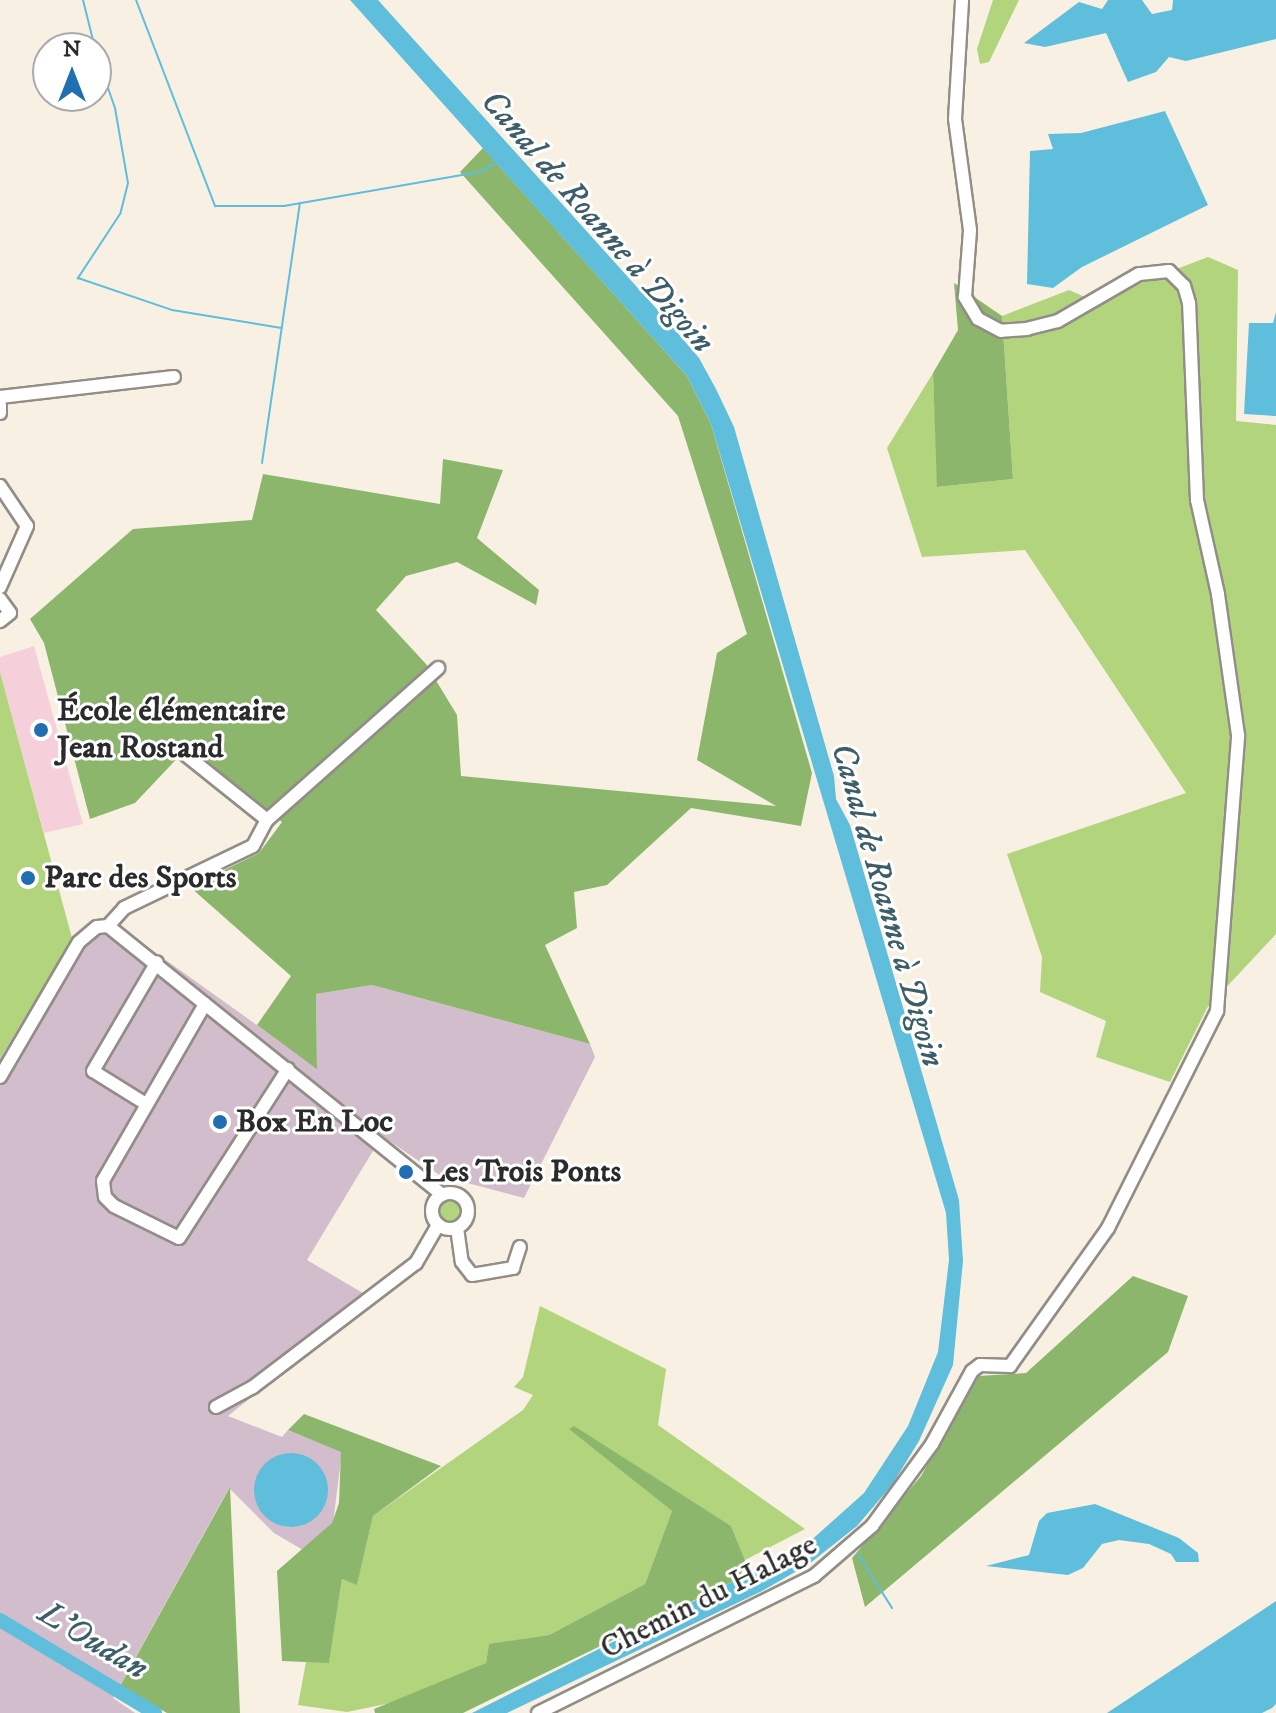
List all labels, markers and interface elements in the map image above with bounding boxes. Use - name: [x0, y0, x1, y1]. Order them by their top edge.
- north arrow: [32, 32, 112, 112]
- text: N: [63, 36, 81, 63]
- water label: Canal de Roanne à Digoin: [472, 82, 722, 362]
- place label: École élémentaire Jean Rostand: [57, 693, 285, 768]
- marker: École élémentaire Jean Rostand: [32, 721, 50, 739]
- water label: Canal de Roanne à Digoin: [821, 738, 953, 1072]
- place label: Parc des Sports: [44, 859, 237, 897]
- marker: Parc des Sports: [19, 869, 37, 887]
- place label: Box En Loc: [236, 1103, 393, 1141]
- marker: Box En Loc: [211, 1113, 229, 1131]
- place label: Les Trois Ponts: [422, 1153, 621, 1191]
- marker: Les Trois Ponts: [397, 1163, 415, 1181]
- street label: Chemin du Halage: [594, 1526, 824, 1668]
- water label: L'Oudan: [31, 1593, 155, 1689]

